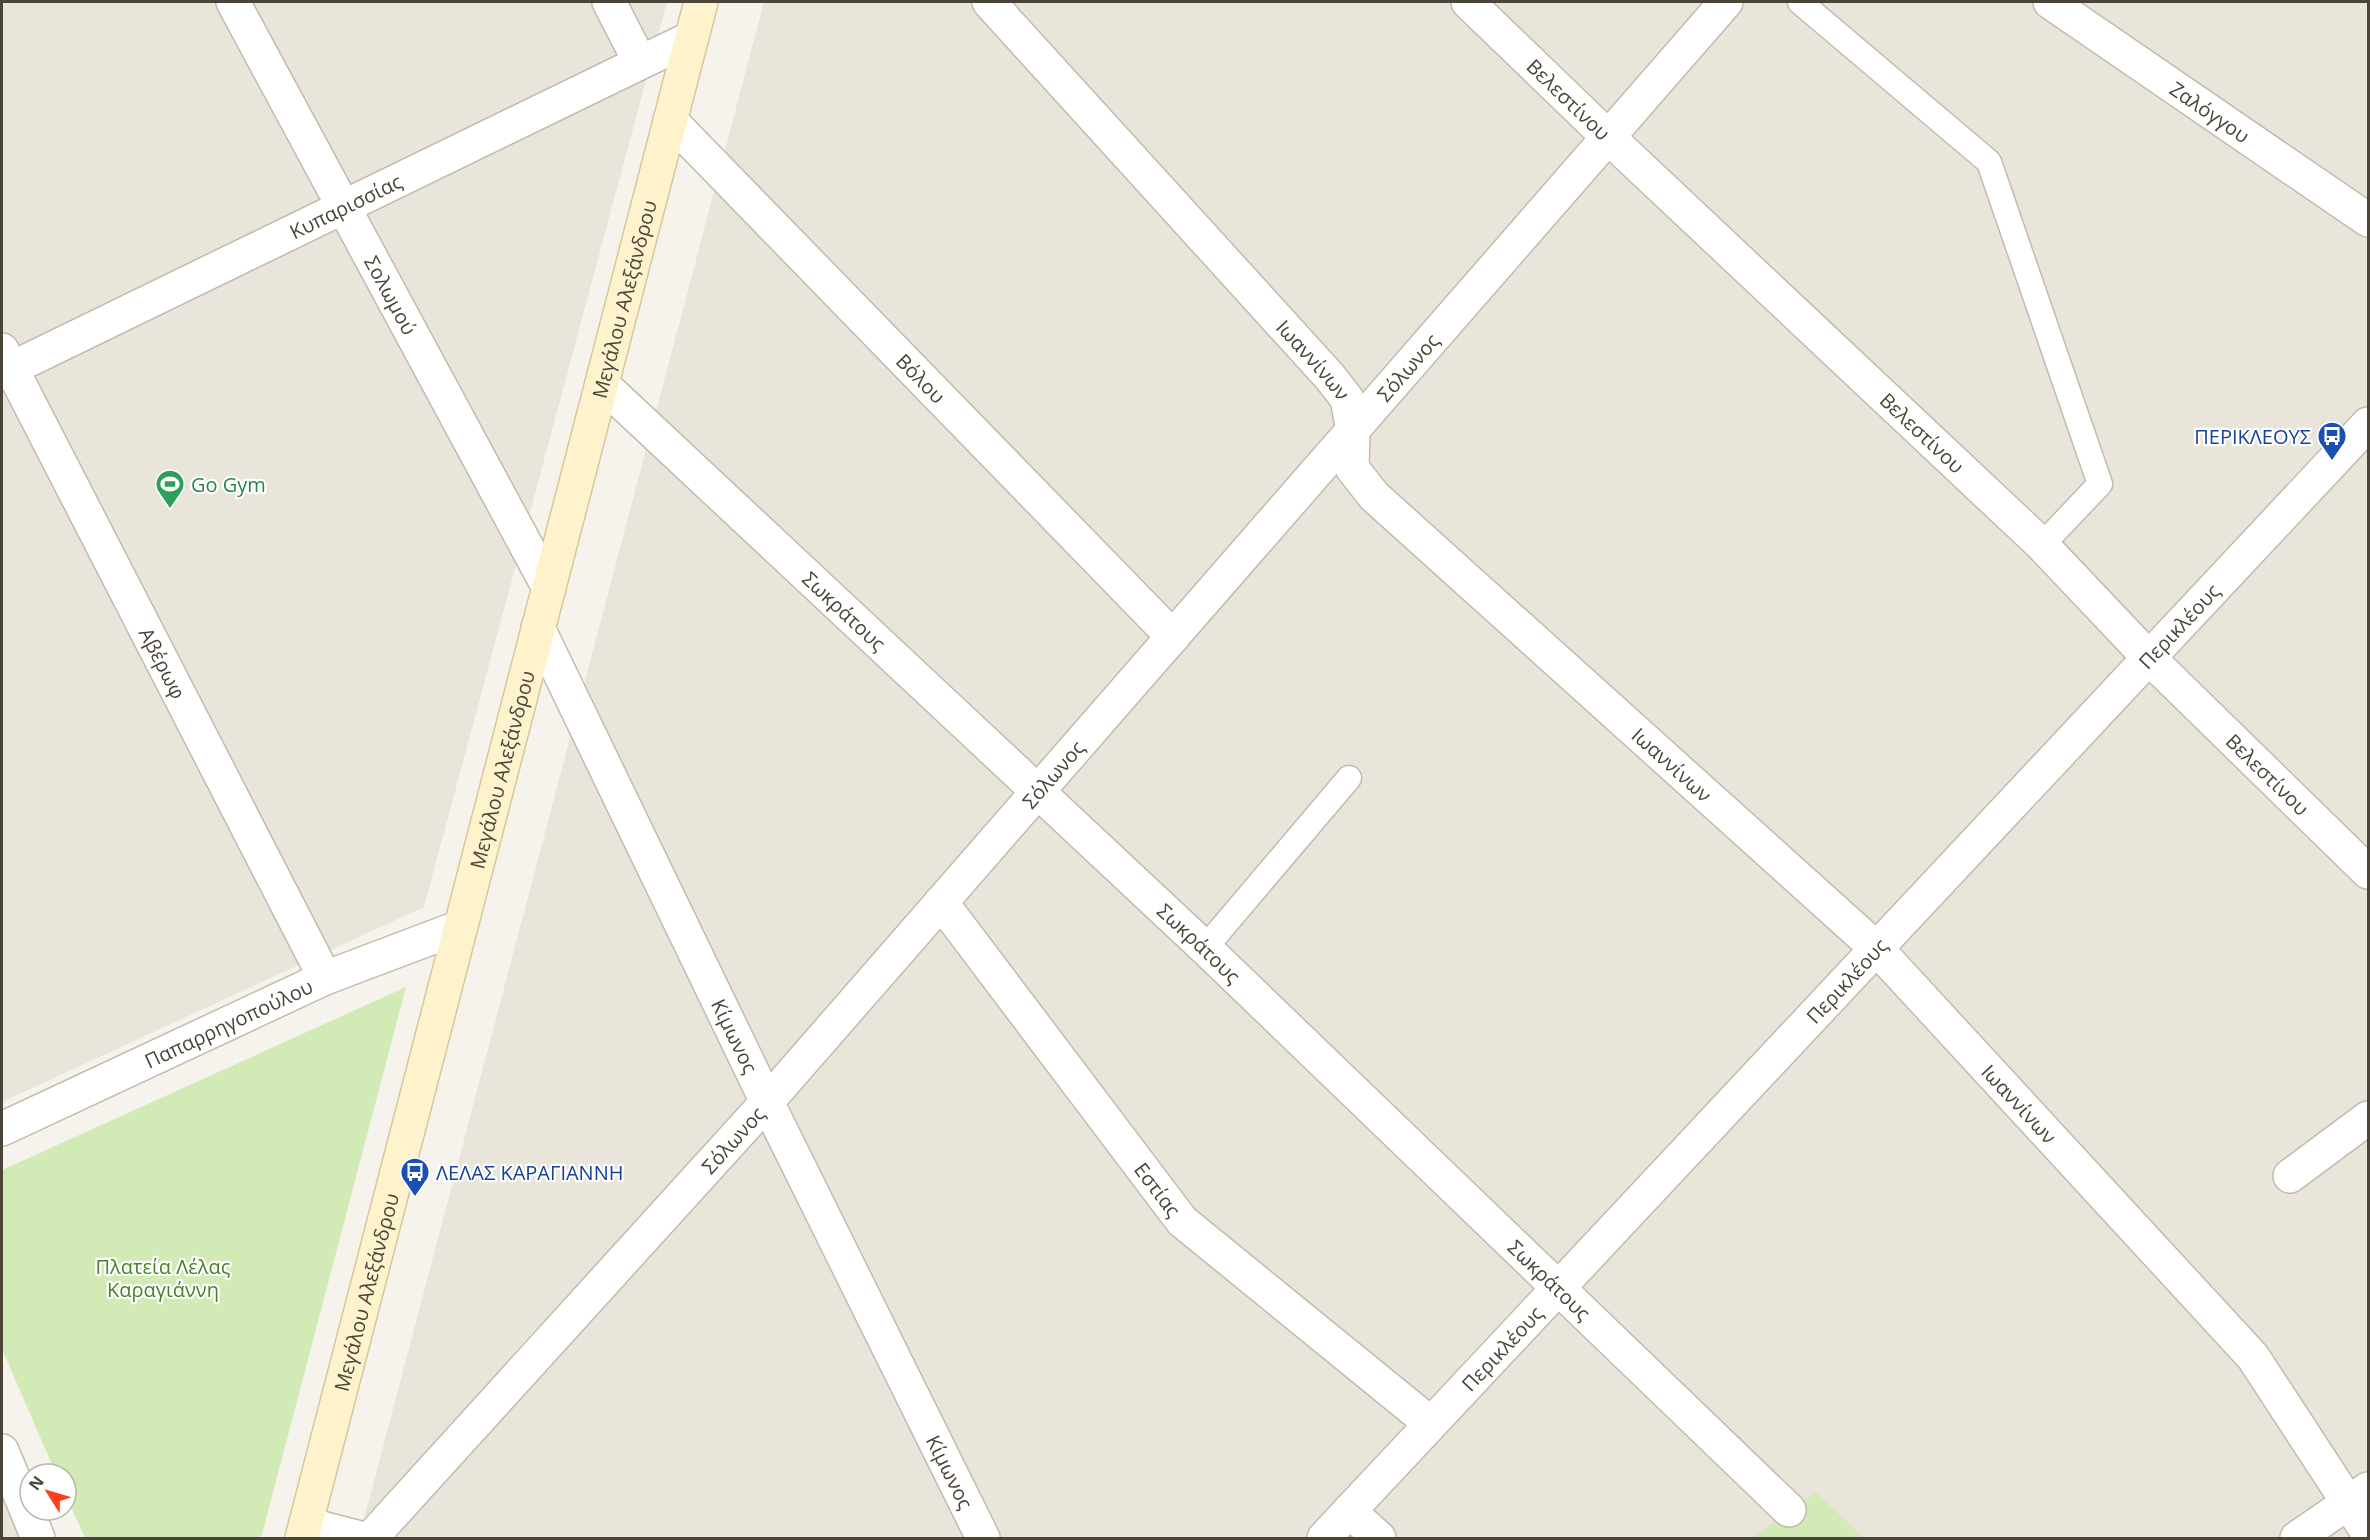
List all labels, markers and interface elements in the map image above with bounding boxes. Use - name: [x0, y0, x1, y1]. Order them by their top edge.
- street label: Βελεστίνου: [1521, 53, 1616, 146]
- street label: Ζαλόγγου: [2165, 75, 2255, 149]
- street label: Κυπαρισσίας: [285, 167, 406, 245]
- street label: Μεγάλου Αλεξάνδρου: [585, 197, 663, 401]
- street label: Σολωμού: [359, 251, 423, 339]
- street label: Ιωαννίνων: [1271, 314, 1356, 406]
- street label: Σόλωνος: [1371, 327, 1445, 407]
- street label: Βόλου: [890, 347, 952, 409]
- street label: Βελεστίνου: [1874, 386, 1970, 479]
- bus stop icon: ΠΕΡΙΚΛΕΟΥΣ: [2316, 420, 2348, 462]
- place label: ΠΕΡΙΚΛΕΟΥΣ: [2194, 423, 2311, 450]
- sports icon: Go Gym: [154, 468, 186, 510]
- place label: Go Gym: [191, 471, 266, 498]
- street label: Σωκράτους: [797, 565, 892, 657]
- street label: Περικλέους: [2132, 577, 2226, 674]
- street label: Αβέρωφ: [133, 623, 193, 703]
- street label: Μεγάλου Αλεξάνδρου: [463, 667, 540, 872]
- street label: Ιωαννίνων: [1626, 721, 1718, 808]
- street label: Βελεστίνου: [2220, 727, 2315, 821]
- street label: Σόλωνος: [1016, 734, 1090, 814]
- street label: Σωκράτους: [1152, 897, 1247, 989]
- street label: Περικλέους: [1800, 932, 1893, 1029]
- street label: Παπαρρηγοπούλου: [140, 972, 317, 1074]
- street label: Κίμωνος: [706, 994, 765, 1078]
- street label: Ιωαννίνων: [1976, 1058, 2063, 1149]
- street label: Σόλωνος: [695, 1100, 771, 1179]
- bus stop icon: ΛΕΛΑΣ ΚΑΡΑΓΙΑΝΝΗ: [399, 1156, 431, 1198]
- street label: Εστίας: [1129, 1157, 1188, 1222]
- place label: ΛΕΛΑΣ ΚΑΡΑΓΙΑΝΝΗ: [436, 1159, 623, 1186]
- street label: Μεγάλου Αλεξάνδρου: [327, 1190, 405, 1394]
- street label: Σωκράτους: [1503, 1234, 1597, 1326]
- park label: Πλατεία Λέλας Καραγιάννη: [96, 1253, 231, 1303]
- street label: Περικλέους: [1455, 1300, 1549, 1397]
- street label: Κίμωνος: [920, 1430, 980, 1514]
- north arrow: [18, 1462, 78, 1522]
- text: N: [23, 1471, 49, 1495]

